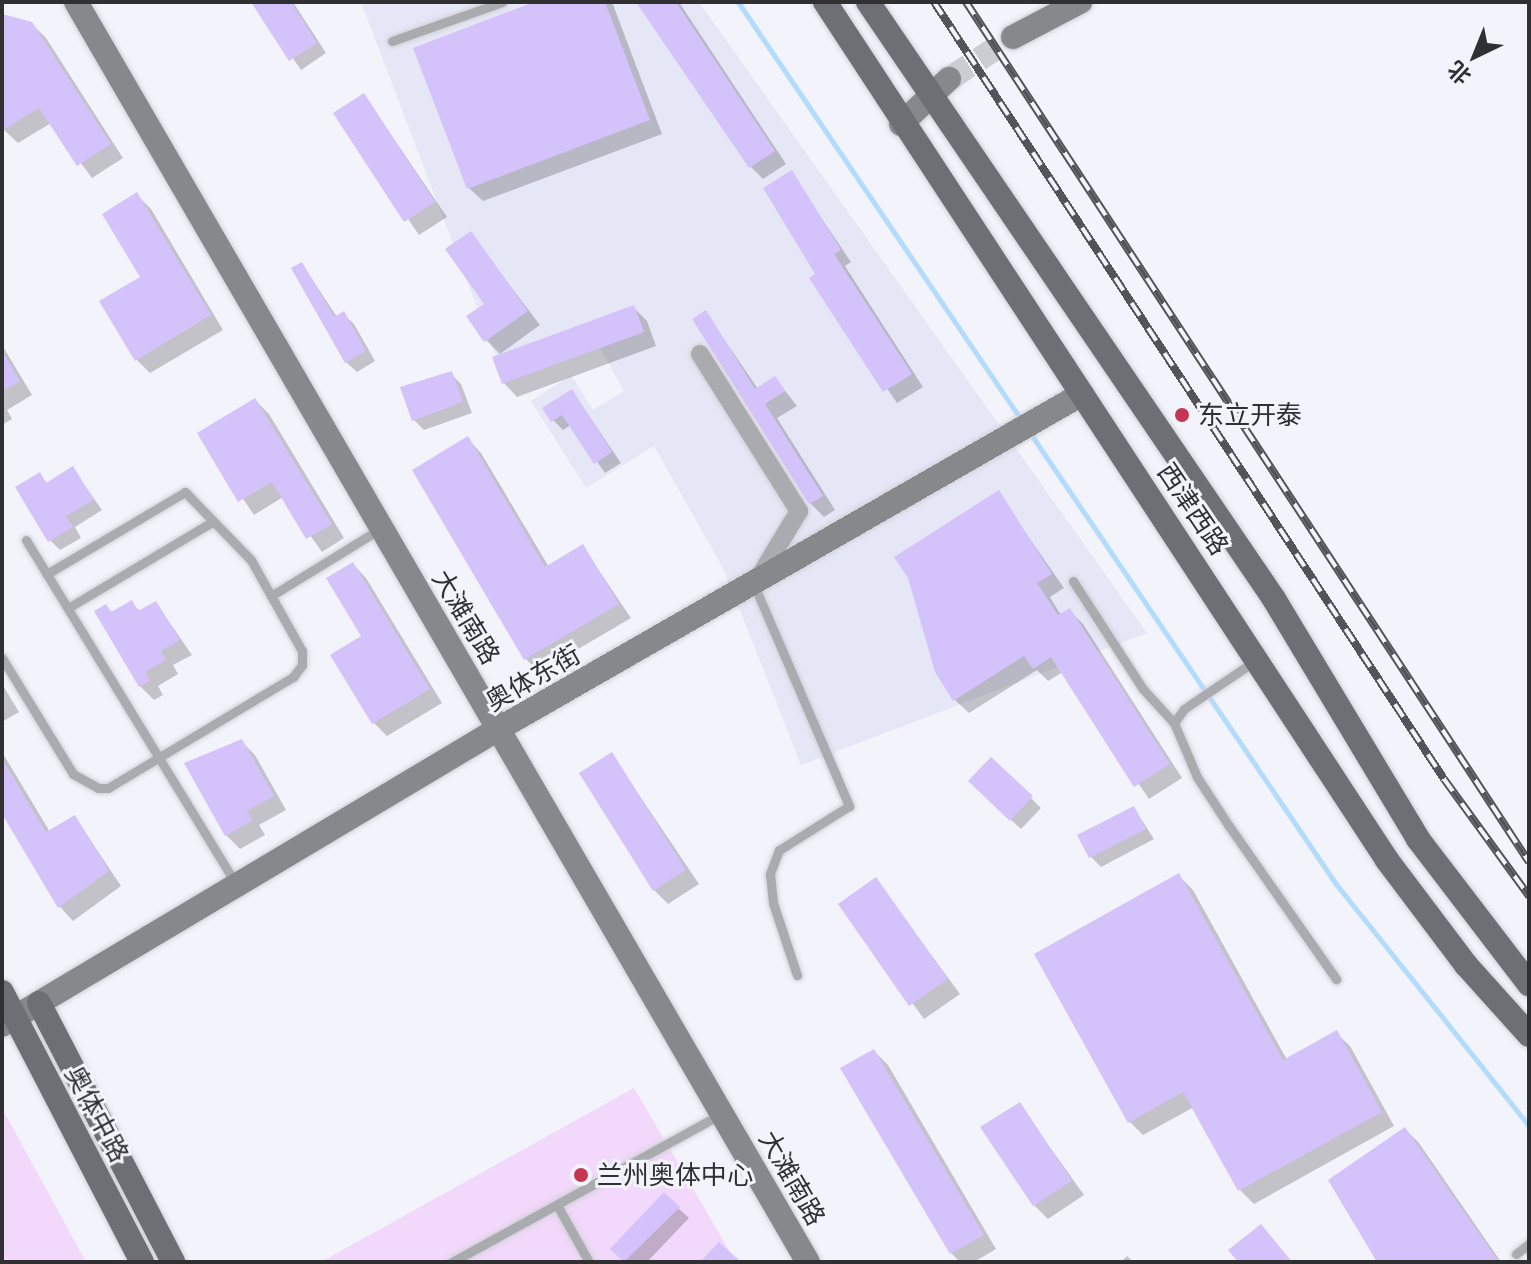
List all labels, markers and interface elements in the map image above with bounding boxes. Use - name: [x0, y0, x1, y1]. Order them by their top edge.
- north arrow: [1435, 16, 1515, 96]
- text: 北: [1440, 55, 1477, 92]
- place label: 东立开泰: [1198, 399, 1302, 431]
- marker: 东立开泰: [1173, 406, 1191, 424]
- street label: 西津西路: [1151, 457, 1235, 561]
- street label: 大滩南路: [426, 564, 506, 670]
- street label: 奥体东街: [480, 638, 586, 718]
- street label: 奥体中路: [59, 1061, 135, 1167]
- street label: 大滩南路: [752, 1125, 832, 1231]
- place label: 兰州奥体中心: [597, 1159, 753, 1191]
- marker: 兰州奥体中心: [572, 1166, 590, 1184]

